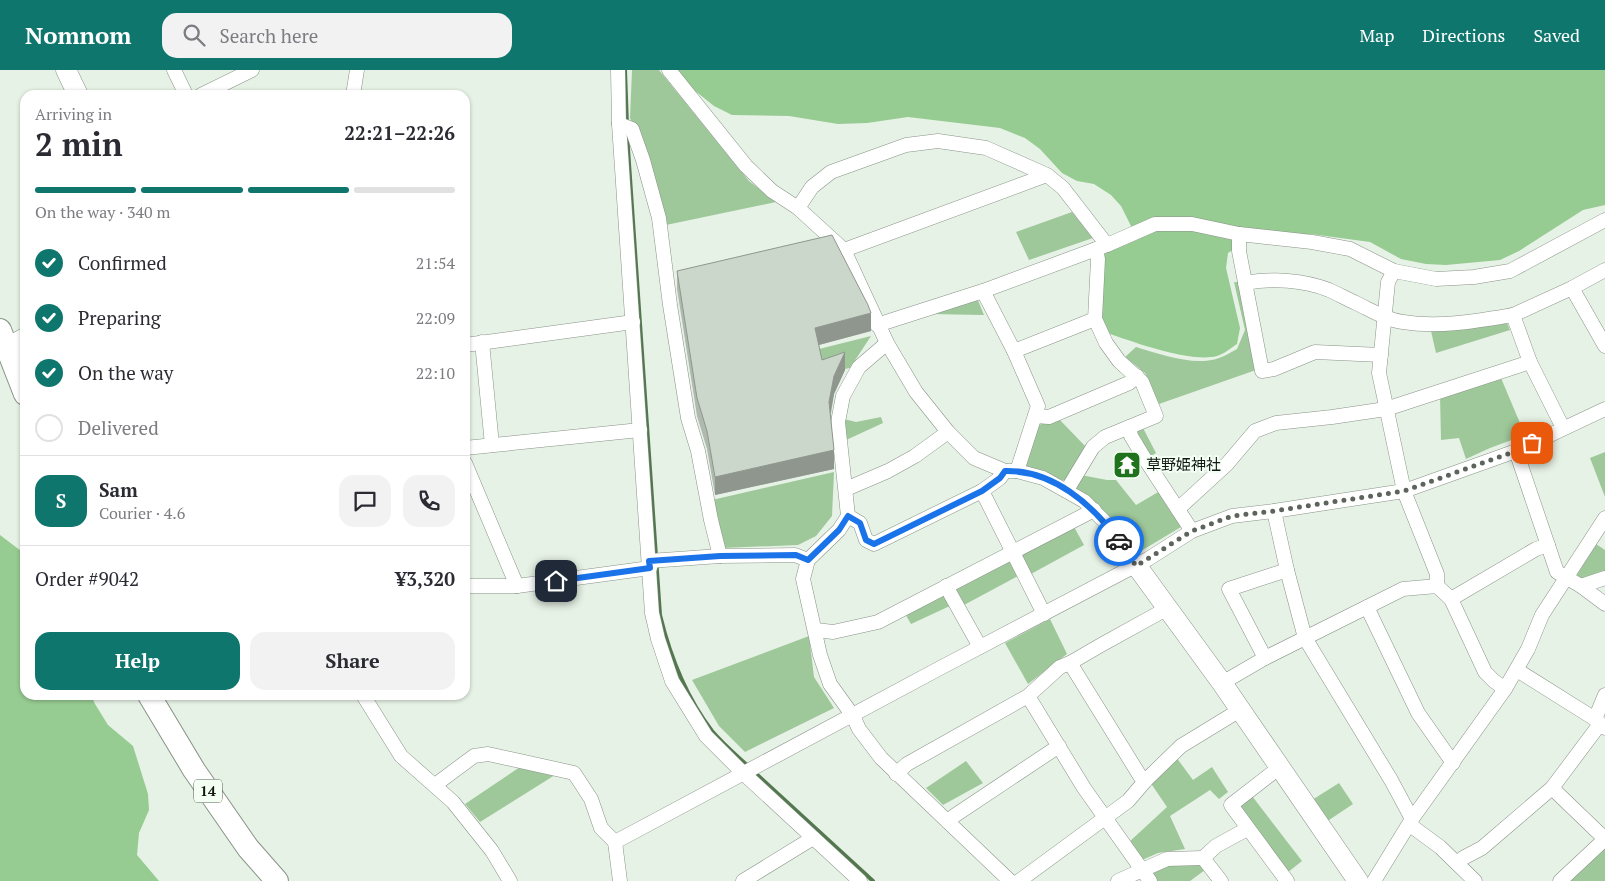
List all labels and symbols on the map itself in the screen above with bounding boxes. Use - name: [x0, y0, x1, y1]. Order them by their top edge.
- pin: [1511, 422, 1553, 464]
- temple icon: 草野姫神社: [1112, 450, 1142, 480]
- place label: 草野姫神社: [1146, 454, 1221, 474]
- courier: [1094, 516, 1144, 566]
- pin: [535, 560, 577, 602]
- road number: 14: [194, 779, 222, 802]

